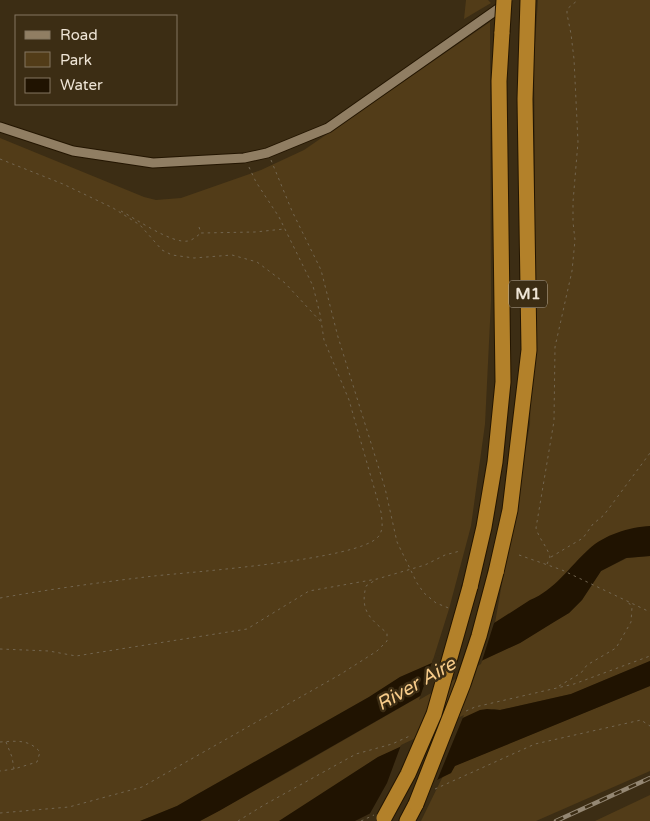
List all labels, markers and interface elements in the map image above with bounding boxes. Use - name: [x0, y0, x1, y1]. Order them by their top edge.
- legend: [15, 15, 178, 105]
- text: Road: [60, 26, 98, 44]
- text: Park: [60, 51, 92, 69]
- text: Water: [60, 76, 103, 94]
- road number: M1: [509, 280, 547, 308]
- water label: River Aire: [373, 652, 461, 715]

